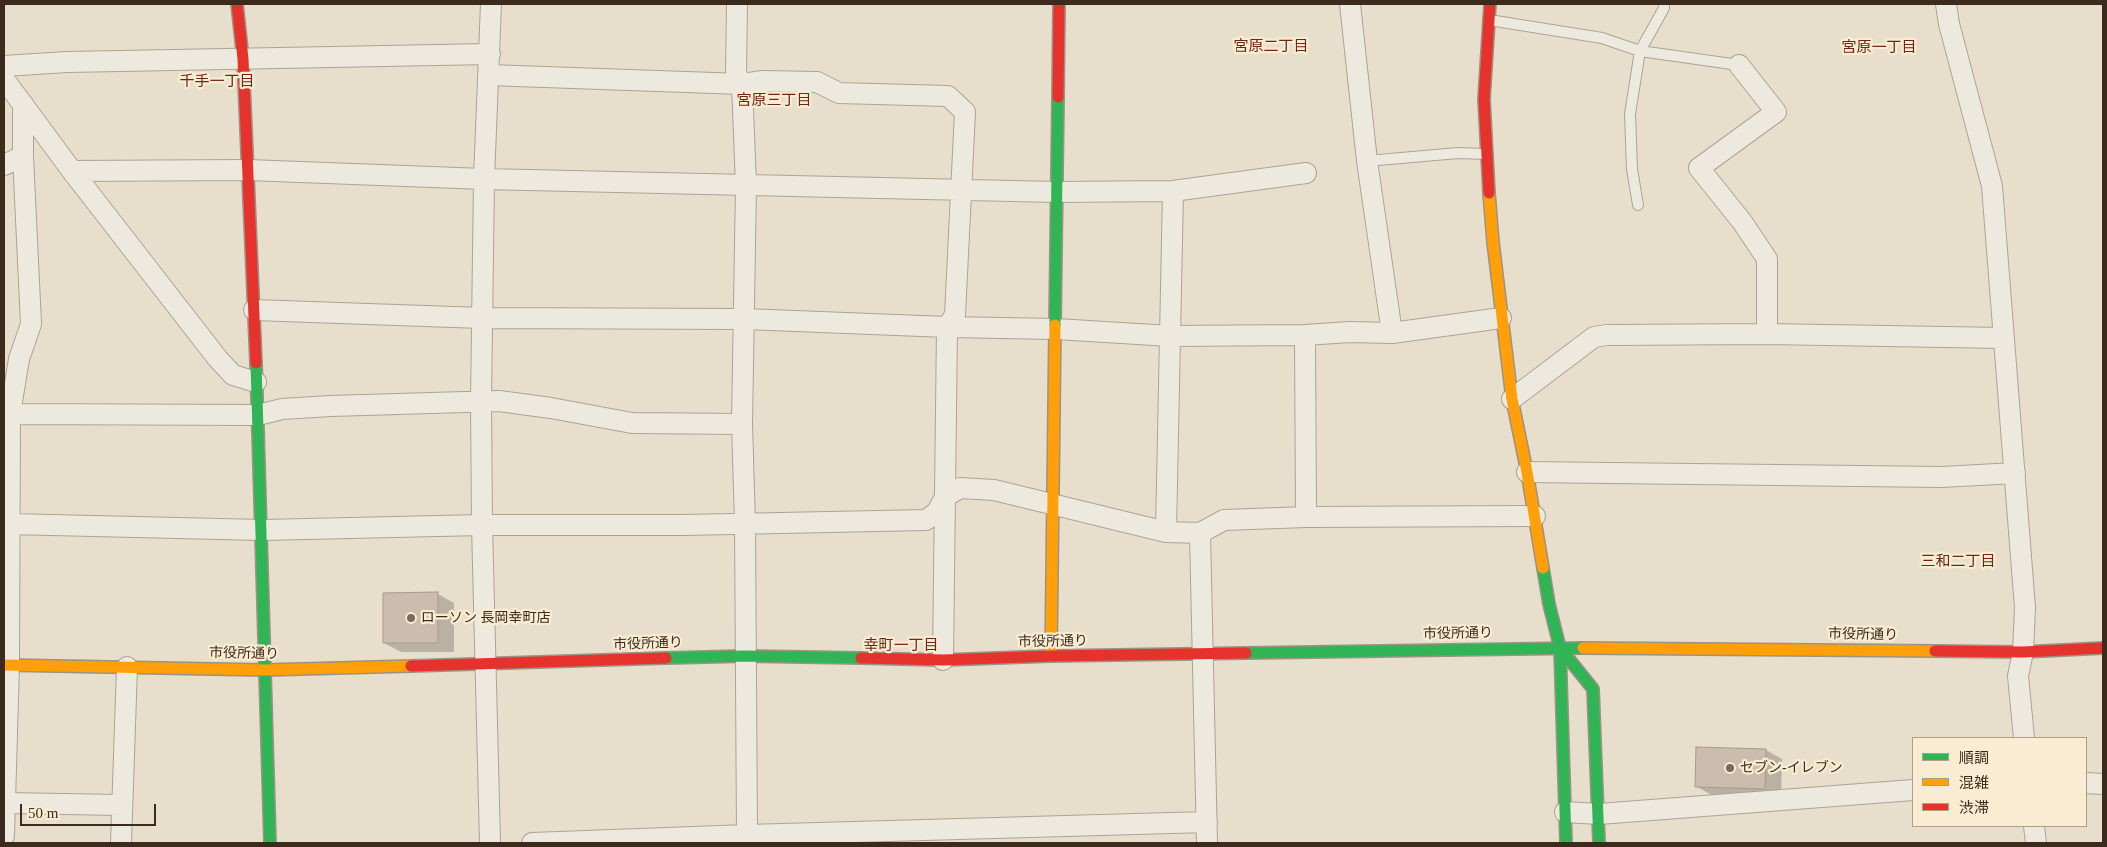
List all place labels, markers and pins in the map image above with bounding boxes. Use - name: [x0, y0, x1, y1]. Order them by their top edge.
- place label: ローソン 長岡幸町店: [421, 610, 550, 626]
- marker: ローソン 長岡幸町店: [405, 612, 417, 624]
- place label: セブン-イレブン: [1740, 760, 1843, 776]
- marker: セブン-イレブン: [1724, 762, 1736, 774]

